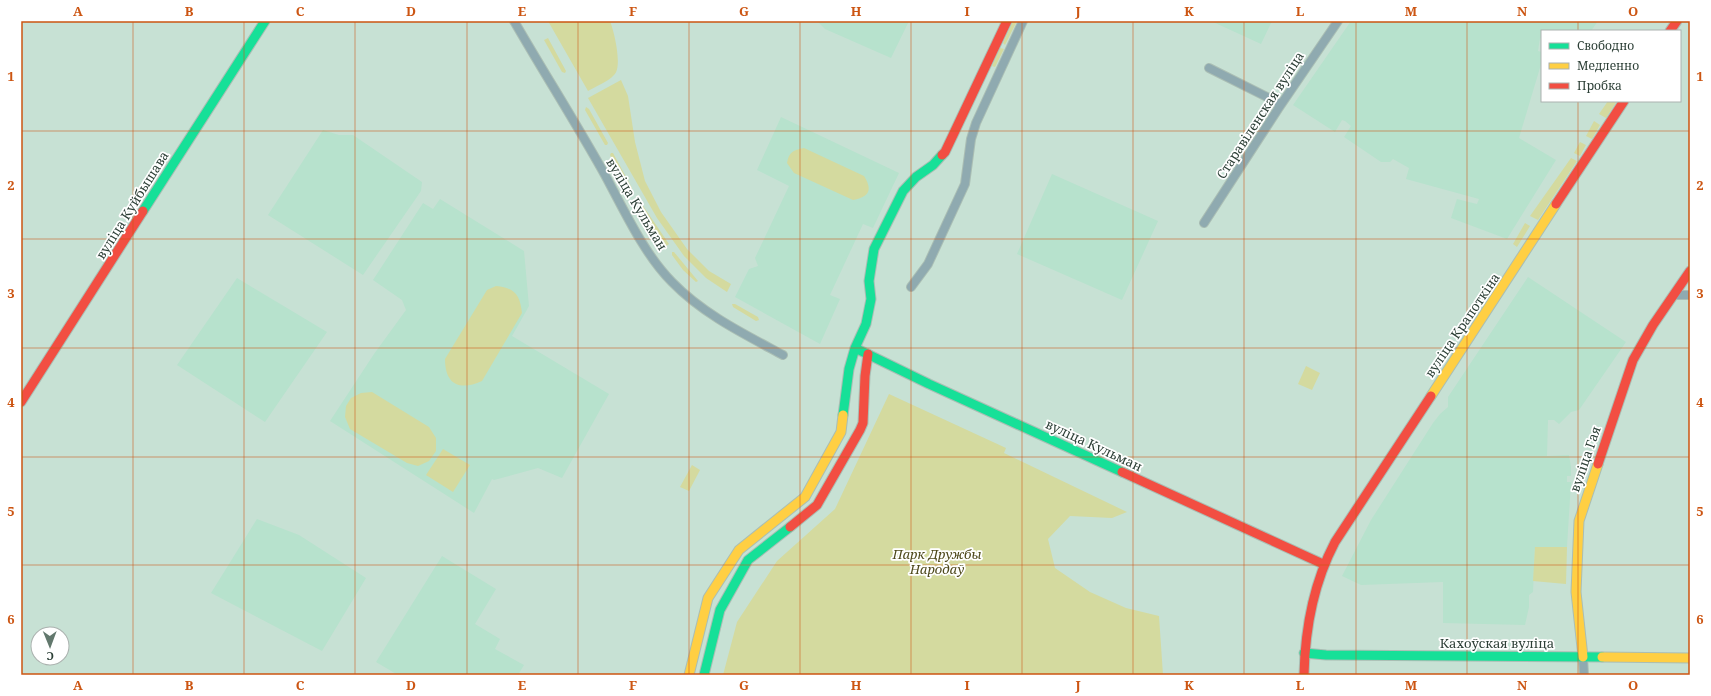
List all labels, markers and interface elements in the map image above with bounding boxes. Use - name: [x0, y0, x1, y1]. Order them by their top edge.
- text: A: [73, 2, 83, 20]
- text: B: [185, 2, 194, 20]
- text: C: [296, 2, 305, 20]
- text: D: [406, 2, 416, 20]
- text: E: [518, 2, 527, 20]
- text: F: [629, 2, 637, 20]
- text: G: [739, 2, 749, 20]
- text: H: [851, 2, 862, 20]
- text: I: [964, 2, 970, 20]
- text: J: [1074, 2, 1081, 20]
- text: K: [1184, 2, 1194, 20]
- text: L: [1296, 2, 1305, 20]
- text: M: [1405, 2, 1418, 20]
- text: N: [1517, 2, 1528, 20]
- text: O: [1628, 2, 1638, 20]
- legend: [1541, 30, 1681, 102]
- text: Свободно: [1577, 37, 1634, 54]
- street label: Старавіленская вуліца: [1212, 48, 1308, 182]
- text: Медленно: [1577, 57, 1639, 74]
- text: 1: [7, 67, 15, 85]
- text: 1: [1696, 67, 1704, 85]
- text: Пробка: [1577, 77, 1622, 94]
- street label: вуліца Куйбышава: [91, 148, 173, 262]
- street label: вуліца Кульман: [602, 154, 672, 254]
- text: 2: [7, 176, 15, 194]
- text: 2: [1696, 176, 1704, 194]
- street label: вуліца Крапоткіна: [1420, 269, 1504, 381]
- text: 3: [7, 284, 15, 302]
- text: 3: [1696, 284, 1704, 302]
- text: 4: [7, 393, 15, 411]
- text: 4: [1696, 393, 1704, 411]
- street label: вуліца Кульман: [1043, 415, 1146, 475]
- street label: вуліца Гая: [1565, 424, 1605, 494]
- text: 5: [7, 502, 15, 520]
- text: 5: [1696, 502, 1704, 520]
- park label: Парк Дружбы Народаў: [891, 545, 982, 578]
- text: 6: [7, 610, 15, 628]
- text: 6: [1696, 610, 1704, 628]
- north arrow: [30, 626, 70, 666]
- street label: Кахоўская вуліца: [1440, 634, 1554, 652]
- text: С: [46, 649, 54, 664]
- text: A: [73, 676, 83, 694]
- text: B: [185, 676, 194, 694]
- text: C: [296, 676, 305, 694]
- text: D: [406, 676, 416, 694]
- text: E: [518, 676, 527, 694]
- text: F: [629, 676, 637, 694]
- text: G: [739, 676, 749, 694]
- text: H: [851, 676, 862, 694]
- text: I: [964, 676, 970, 694]
- text: J: [1074, 676, 1081, 694]
- text: K: [1184, 676, 1194, 694]
- text: L: [1296, 676, 1305, 694]
- text: M: [1405, 676, 1418, 694]
- text: N: [1517, 676, 1528, 694]
- text: O: [1628, 676, 1638, 694]

